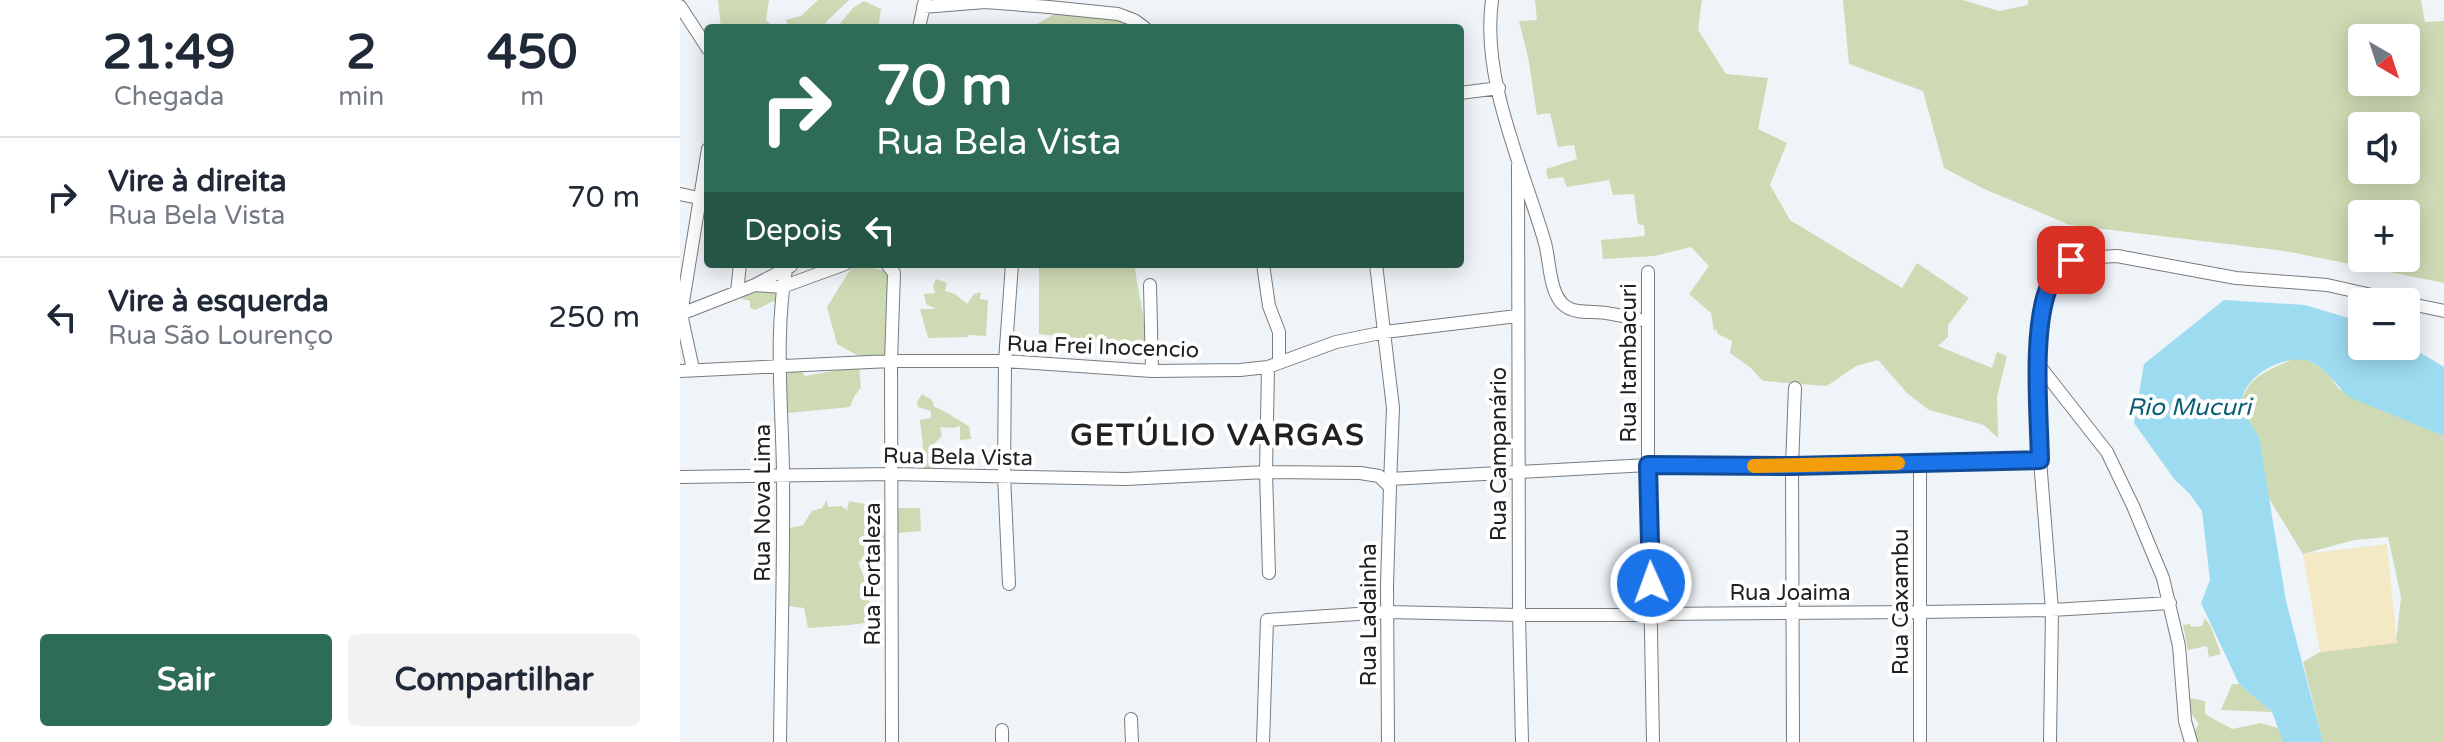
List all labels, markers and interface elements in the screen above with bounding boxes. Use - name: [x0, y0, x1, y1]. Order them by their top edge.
- text: 21:49: [103, 24, 236, 82]
- text: 2: [346, 24, 376, 82]
- text: 450: [487, 24, 577, 82]
- north arrow: [2348, 24, 2420, 96]
- map controls: [2348, 24, 2420, 360]
- text: 70 m: [876, 53, 1012, 120]
- icon: right: [744, 56, 848, 160]
- text: Chegada: [114, 81, 224, 112]
- text: min: [338, 81, 384, 112]
- text: m: [520, 81, 544, 112]
- button: sound: [2348, 112, 2420, 184]
- text: Rua Bela Vista: [876, 121, 1122, 164]
- text: Vire à direita: [108, 163, 287, 200]
- icon: right: [40, 175, 84, 219]
- text: 70 m: [567, 179, 640, 216]
- text: Rua Bela Vista: [108, 200, 285, 231]
- button: +: [2348, 200, 2420, 272]
- icon: left: [858, 208, 902, 252]
- text: Depois: [744, 212, 842, 249]
- pin: [2037, 226, 2105, 294]
- icon: arrive: [2049, 238, 2093, 282]
- text: Vire à esquerda: [108, 283, 329, 320]
- street label: Rua Itambacuri: [1616, 283, 1642, 443]
- button: −: [2348, 288, 2420, 360]
- icon: left: [40, 295, 84, 339]
- text: 250 m: [548, 299, 640, 336]
- text: Rua São Lourenço: [108, 320, 333, 351]
- street label: Rua Frei Inocencio: [1006, 331, 1200, 363]
- street label: Rua Campanário: [1486, 367, 1512, 541]
- water label: Rio Mucuri: [2127, 393, 2254, 422]
- district label: GETÚLIO VARGAS: [1070, 416, 1366, 454]
- street label: Rua Nova Lima: [750, 424, 776, 582]
- street label: Rua Bela Vista: [883, 443, 1033, 471]
- street label: Rua Fortaleza: [860, 502, 886, 646]
- street label: Rua Caxambu: [1888, 529, 1914, 675]
- position arrow: [1609, 541, 1693, 625]
- street label: Rua Ladainha: [1356, 543, 1382, 687]
- street label: Rua Joaima: [1729, 580, 1851, 606]
- button: Sair: [40, 634, 332, 726]
- button: Compartilhar: [348, 634, 640, 726]

